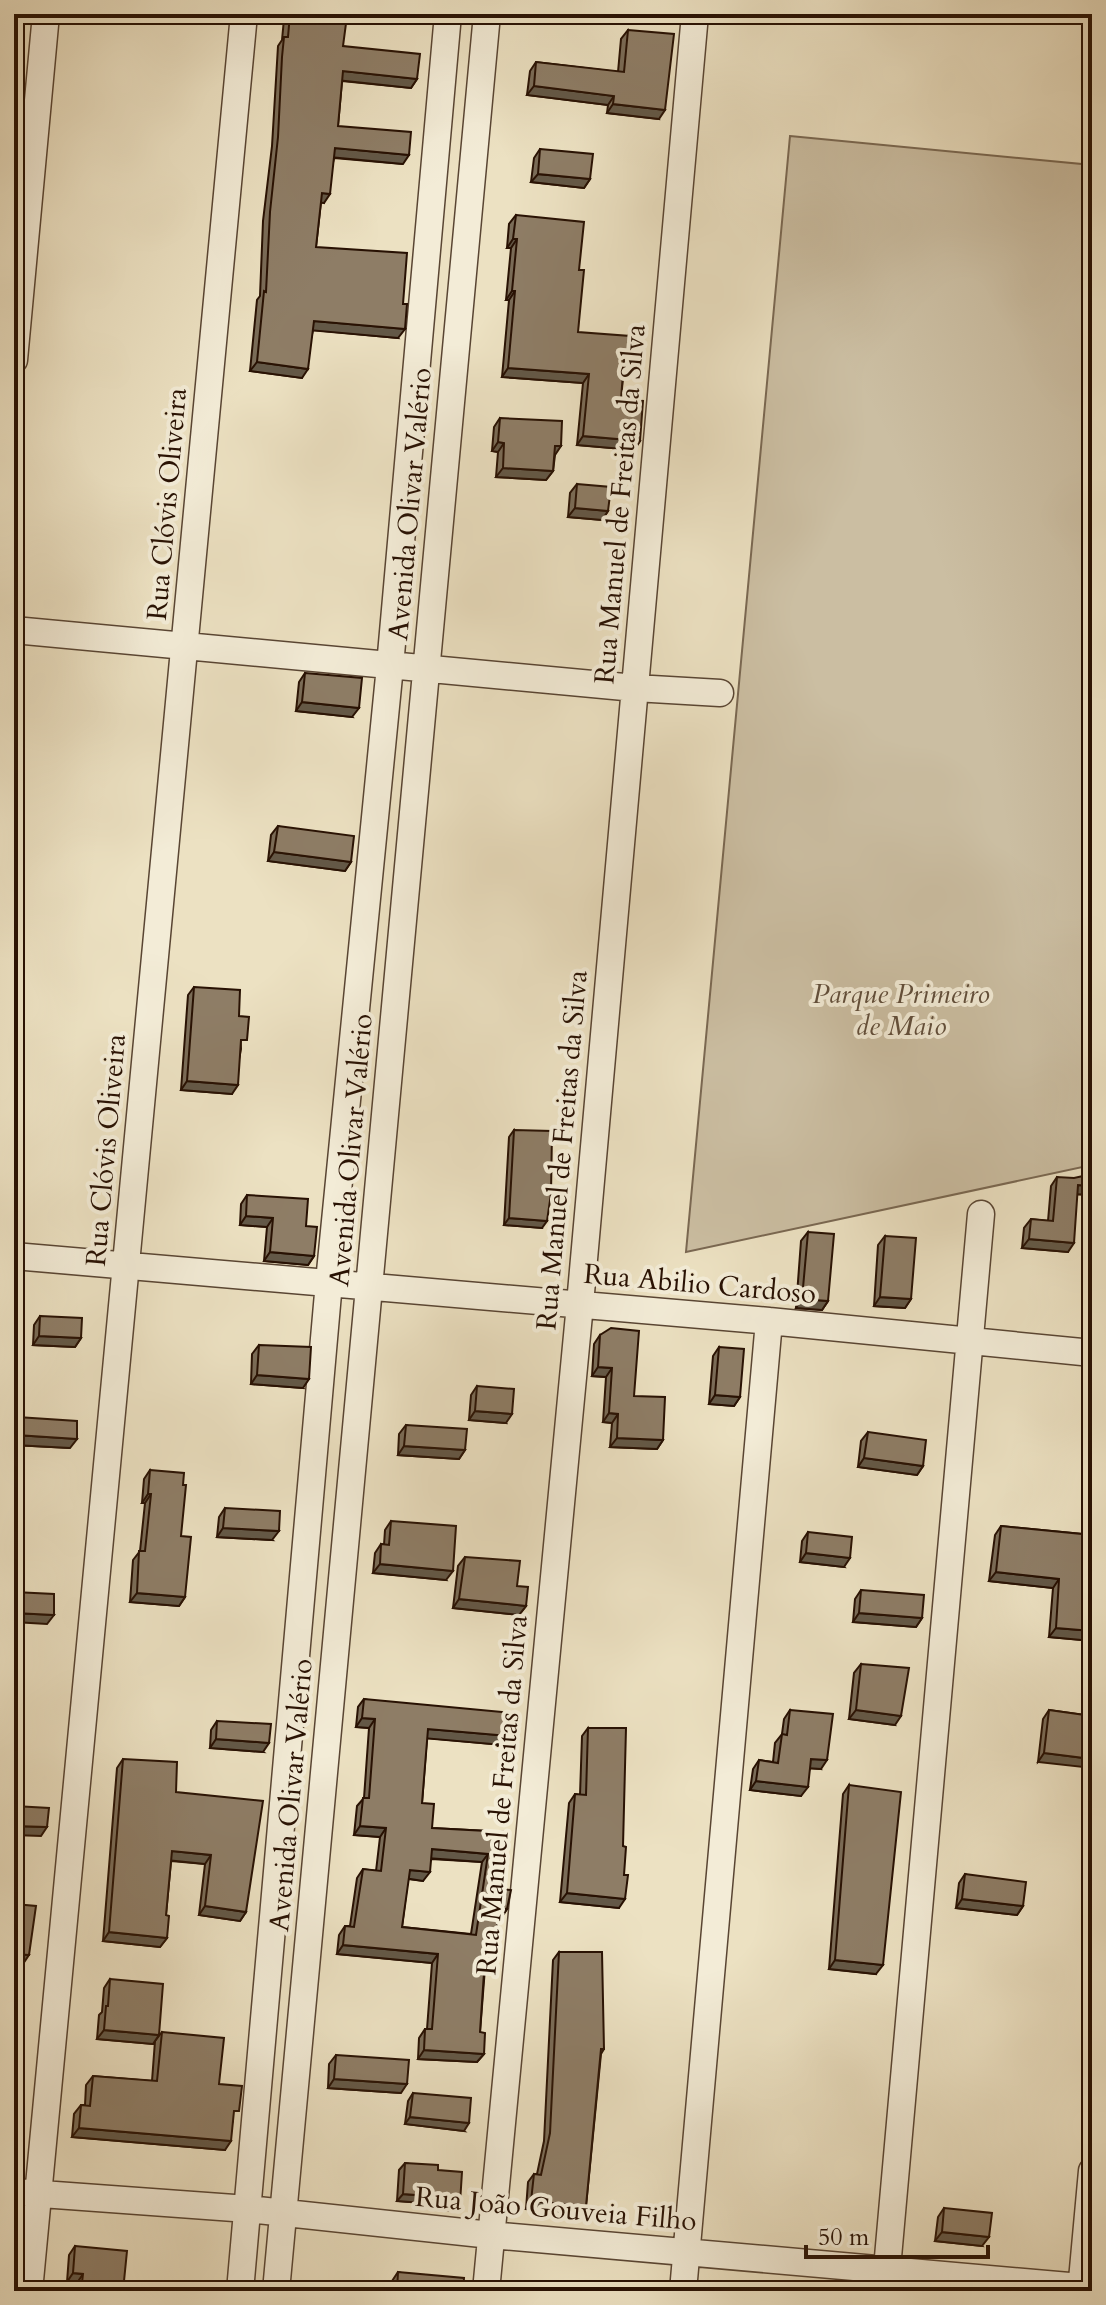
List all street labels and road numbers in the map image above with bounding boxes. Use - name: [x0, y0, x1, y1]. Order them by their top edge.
- street label: Rua Manuel de Freitas da Silva: [585, 323, 655, 686]
- street label: Avenida Olivar Valério: [379, 366, 441, 642]
- street label: Rua Clóvis Oliveira: [138, 386, 196, 622]
- street label: Rua Manuel de Freitas da Silva: [527, 969, 597, 1332]
- street label: Avenida Olivar Valério: [320, 1012, 382, 1288]
- street label: Rua Clóvis Oliveira: [77, 1032, 135, 1268]
- street label: Rua Abilio Cardoso: [582, 1255, 818, 1313]
- street label: Rua Manuel de Freitas da Silva: [467, 1614, 537, 1977]
- street label: Avenida Olivar Valério: [260, 1657, 322, 1933]
- street label: Rua João Gouveia Filho: [414, 2178, 698, 2240]

